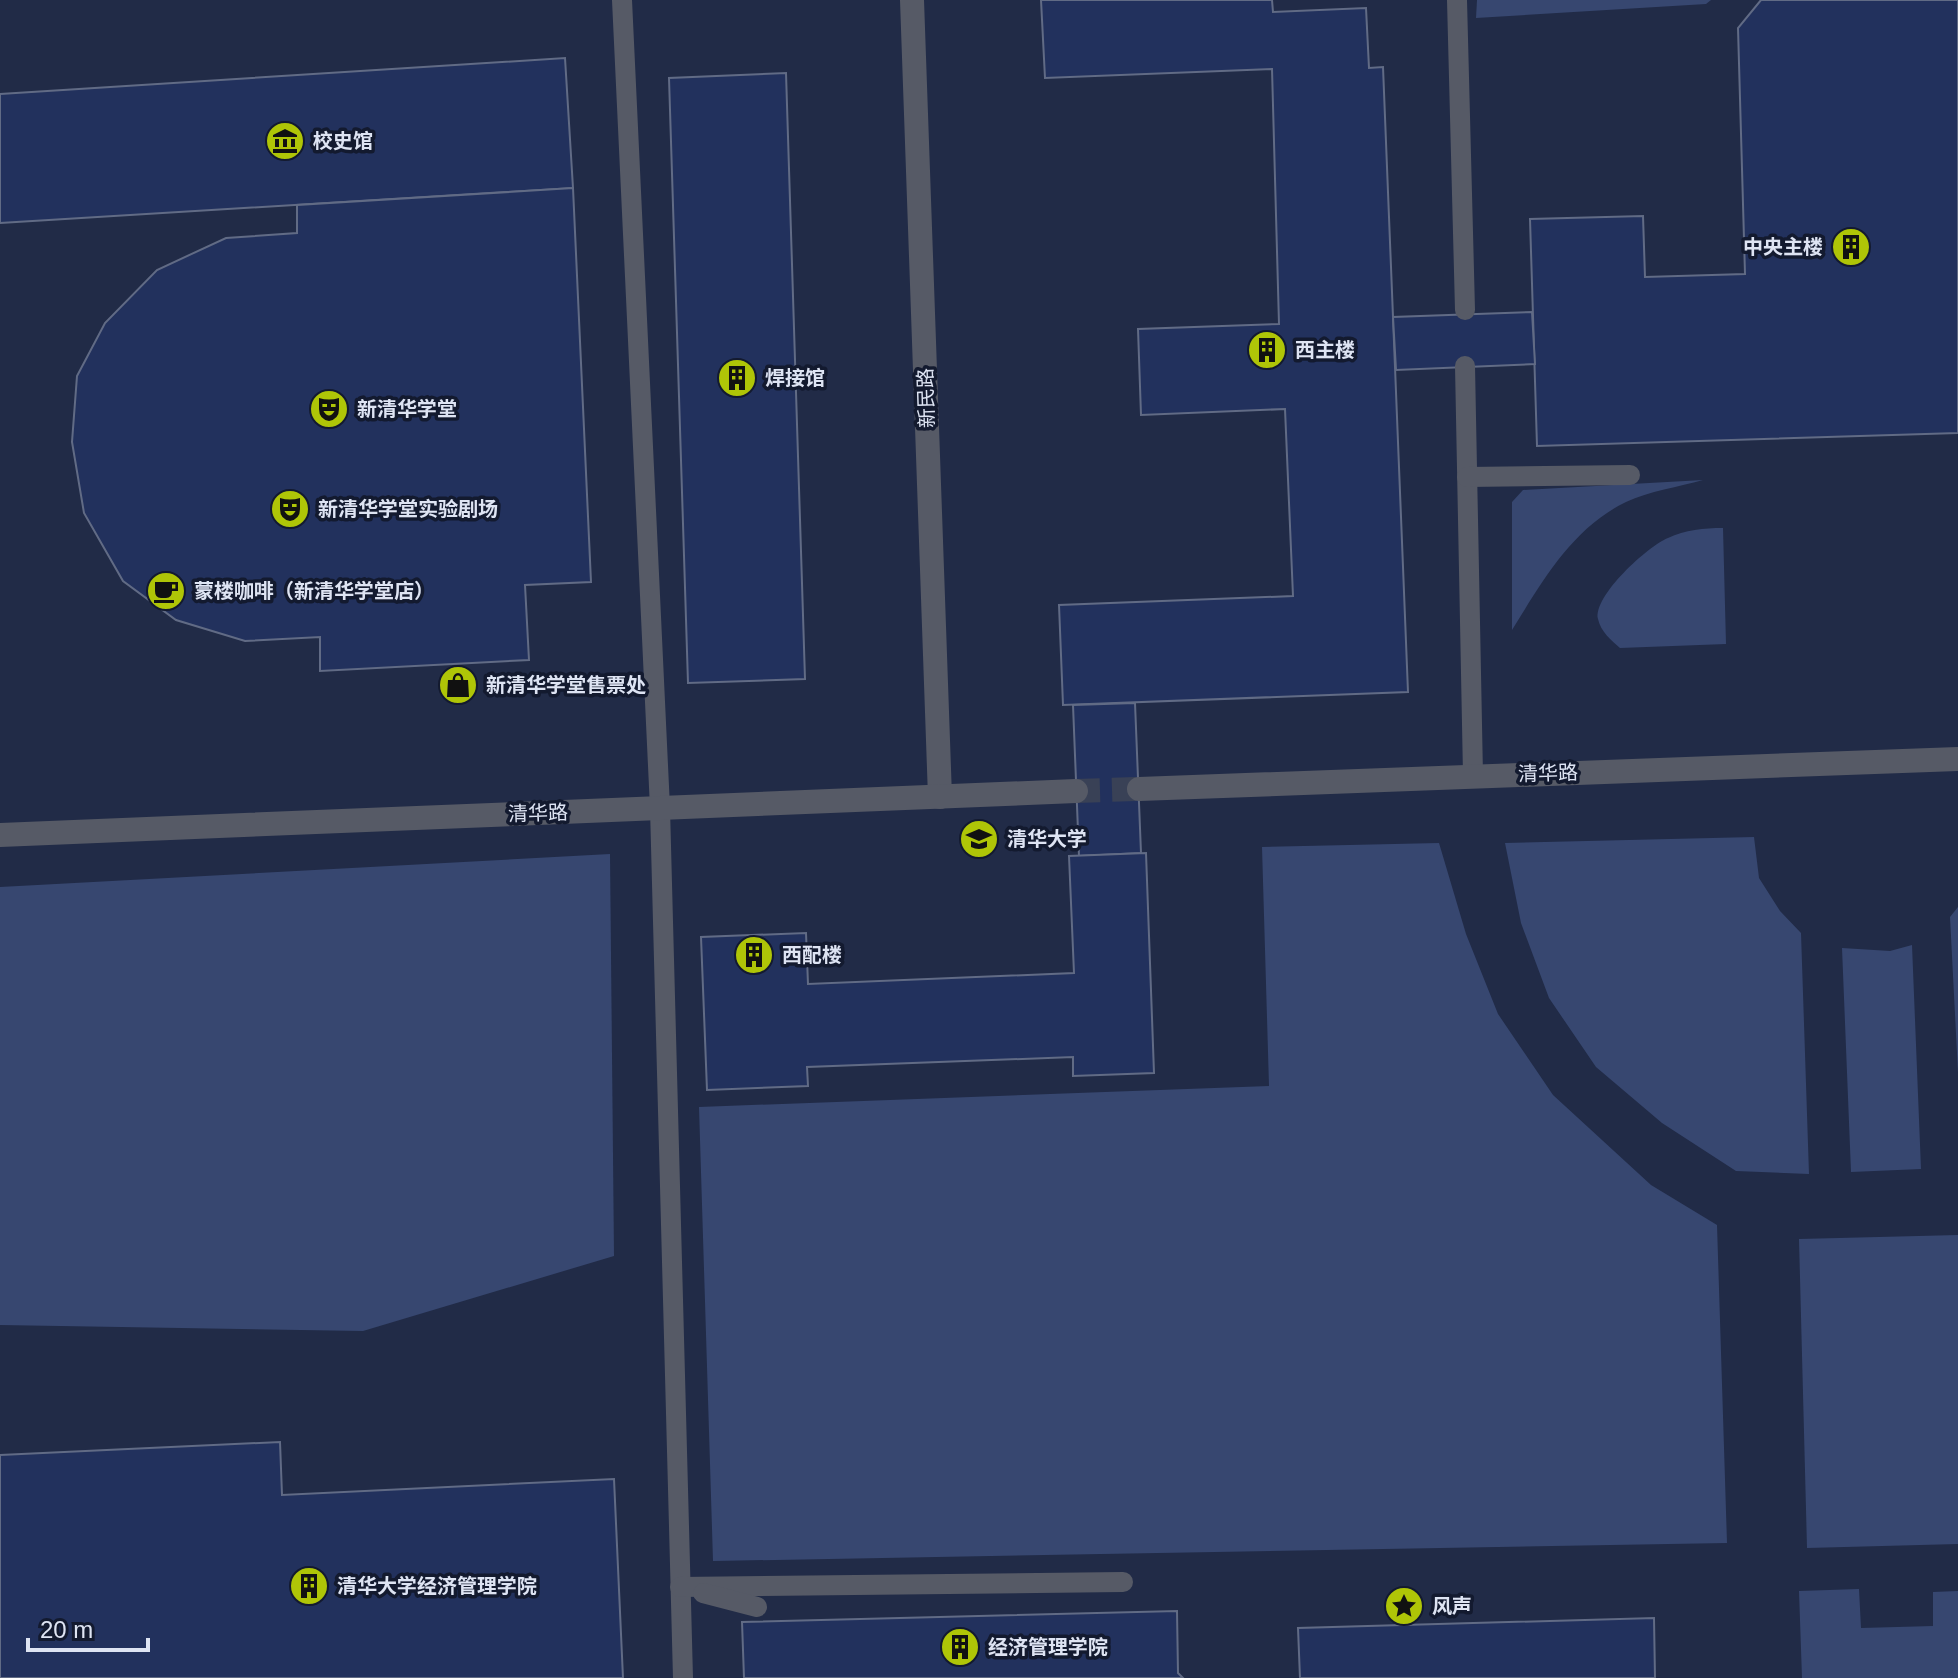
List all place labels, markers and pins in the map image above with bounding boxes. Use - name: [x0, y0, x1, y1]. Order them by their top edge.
- museum icon: 校史馆: [264, 120, 306, 162]
- place label: 校史馆: [313, 130, 373, 152]
- building icon: 中央主楼: [1830, 226, 1872, 268]
- place label: 中央主楼: [1743, 236, 1823, 258]
- building icon: 西主楼: [1246, 329, 1288, 371]
- place label: 西主楼: [1295, 339, 1355, 361]
- building icon: 焊接馆: [716, 357, 758, 399]
- place label: 焊接馆: [765, 367, 825, 389]
- theatre icon: 新清华学堂: [308, 388, 350, 430]
- place label: 新清华学堂: [357, 398, 457, 420]
- theatre icon: 新清华学堂实验剧场: [269, 488, 311, 530]
- place label: 新清华学堂实验剧场: [318, 498, 498, 520]
- cafe icon: 蒙楼咖啡（新清华学堂店）: [145, 570, 187, 612]
- place label: 蒙楼咖啡（新清华学堂店）: [194, 580, 434, 602]
- shop icon: 新清华学堂售票处: [437, 664, 479, 706]
- place label: 新清华学堂售票处: [486, 674, 646, 696]
- school or university icon: 清华大学: [958, 818, 1000, 860]
- place label: 清华大学: [1007, 828, 1087, 850]
- building icon: 西配楼: [733, 934, 775, 976]
- place label: 西配楼: [782, 944, 842, 966]
- building icon: 清华大学经济管理学院: [288, 1565, 330, 1607]
- place label: 清华大学经济管理学院: [337, 1575, 537, 1597]
- place icon: 风声: [1383, 1585, 1425, 1627]
- place label: 风声: [1432, 1595, 1472, 1617]
- building icon: 经济管理学院: [939, 1626, 981, 1668]
- place label: 经济管理学院: [988, 1636, 1108, 1658]

